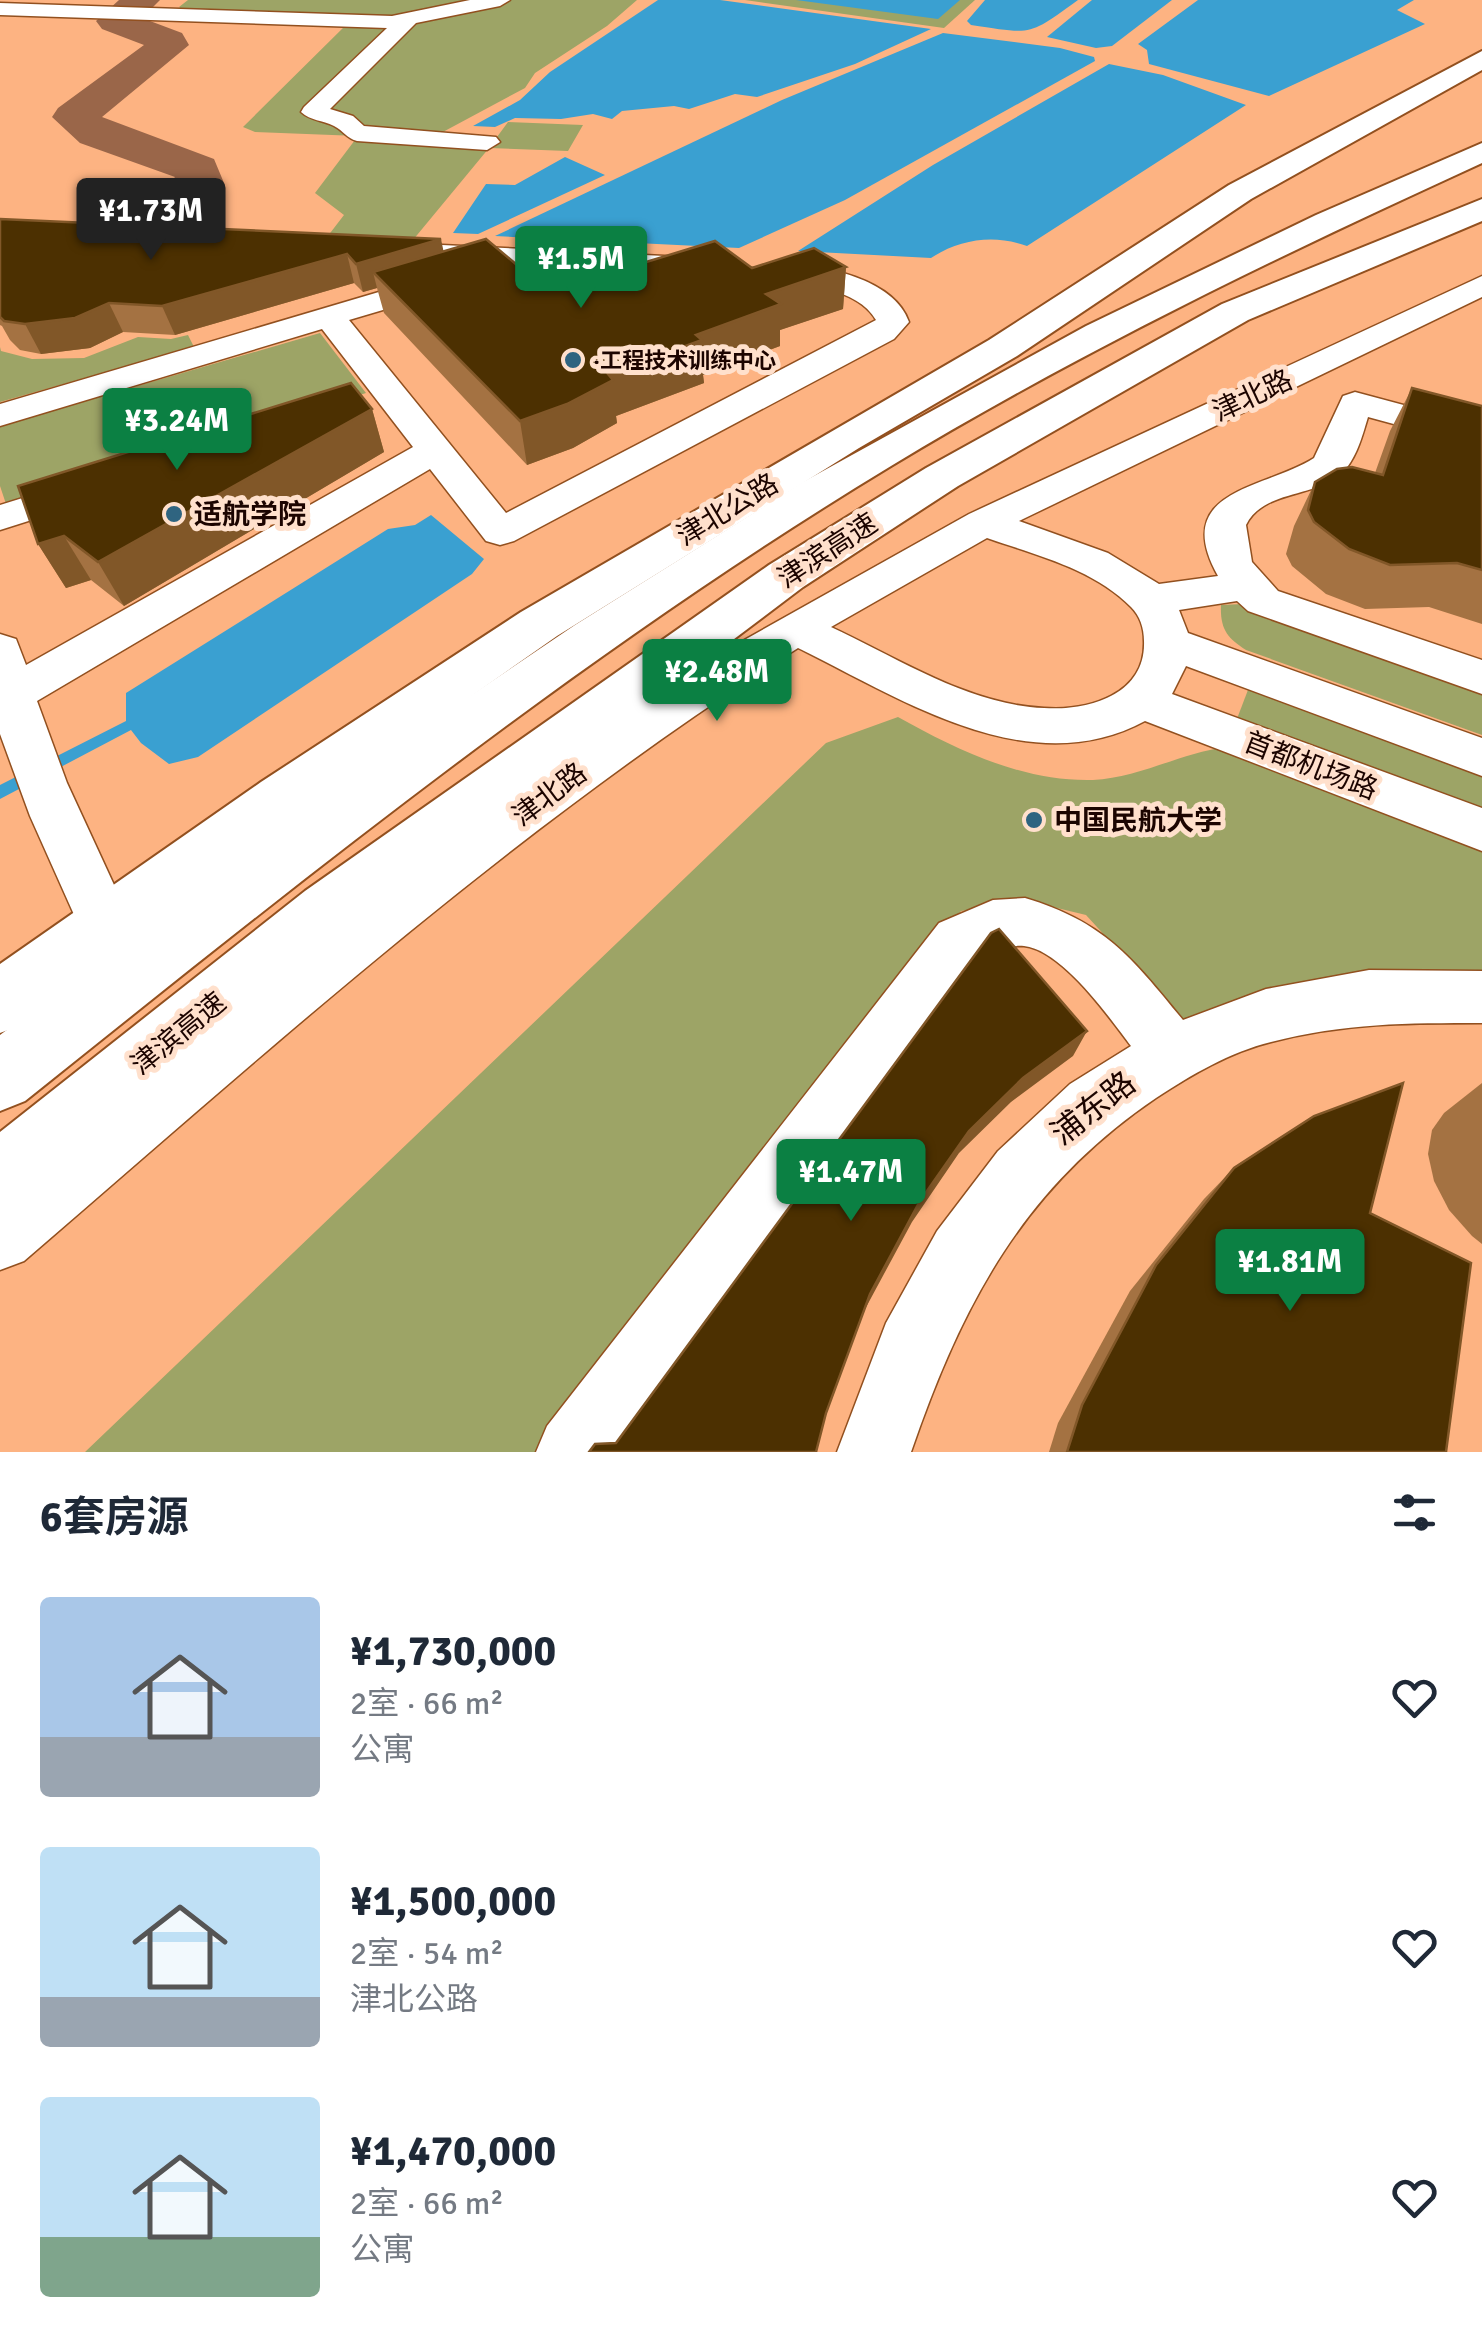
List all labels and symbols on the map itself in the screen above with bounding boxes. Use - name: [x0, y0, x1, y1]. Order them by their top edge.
- pin: ¥1.73M: [70, 178, 232, 263]
- pin: ¥1.5M: [511, 226, 651, 311]
- place label: ·工程技术训练中心: [593, 347, 776, 374]
- marker: ·工程技术训练中心: [562, 349, 584, 371]
- street label: 津北路: [1207, 363, 1298, 429]
- pin: ¥3.24M: [96, 388, 258, 473]
- street label: 津北公路: [671, 466, 784, 553]
- place label: 适航学院: [194, 498, 306, 532]
- marker: 适航学院: [163, 503, 185, 525]
- street label: 津滨高速: [771, 506, 884, 596]
- pin: ¥2.48M: [636, 639, 798, 724]
- street label: 首都机场路: [1239, 725, 1382, 807]
- street label: 津北路: [506, 756, 593, 834]
- place label: 中国民航大学: [1054, 804, 1222, 838]
- marker: 中国民航大学: [1023, 809, 1045, 831]
- street label: 津滨高速: [124, 985, 233, 1082]
- street label: 浦东路: [1043, 1063, 1143, 1153]
- pin: ¥1.47M: [770, 1139, 932, 1224]
- pin: ¥1.81M: [1209, 1229, 1371, 1314]

